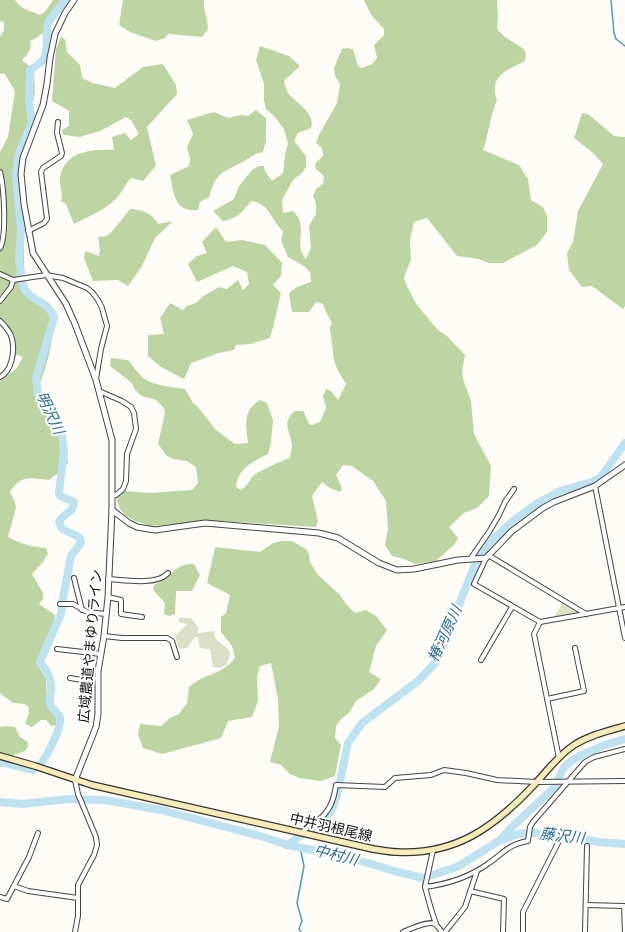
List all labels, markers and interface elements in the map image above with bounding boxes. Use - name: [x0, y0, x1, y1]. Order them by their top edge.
- water label: 明沢川: [32, 388, 69, 439]
- street label: 広域農道やまゆりライン: [74, 569, 106, 723]
- water label: 椿河原川: [423, 601, 467, 665]
- street label: 中井羽根尾線: [288, 809, 374, 845]
- water label: 藤沢川: [539, 824, 587, 848]
- water label: 中村川: [312, 840, 362, 870]

